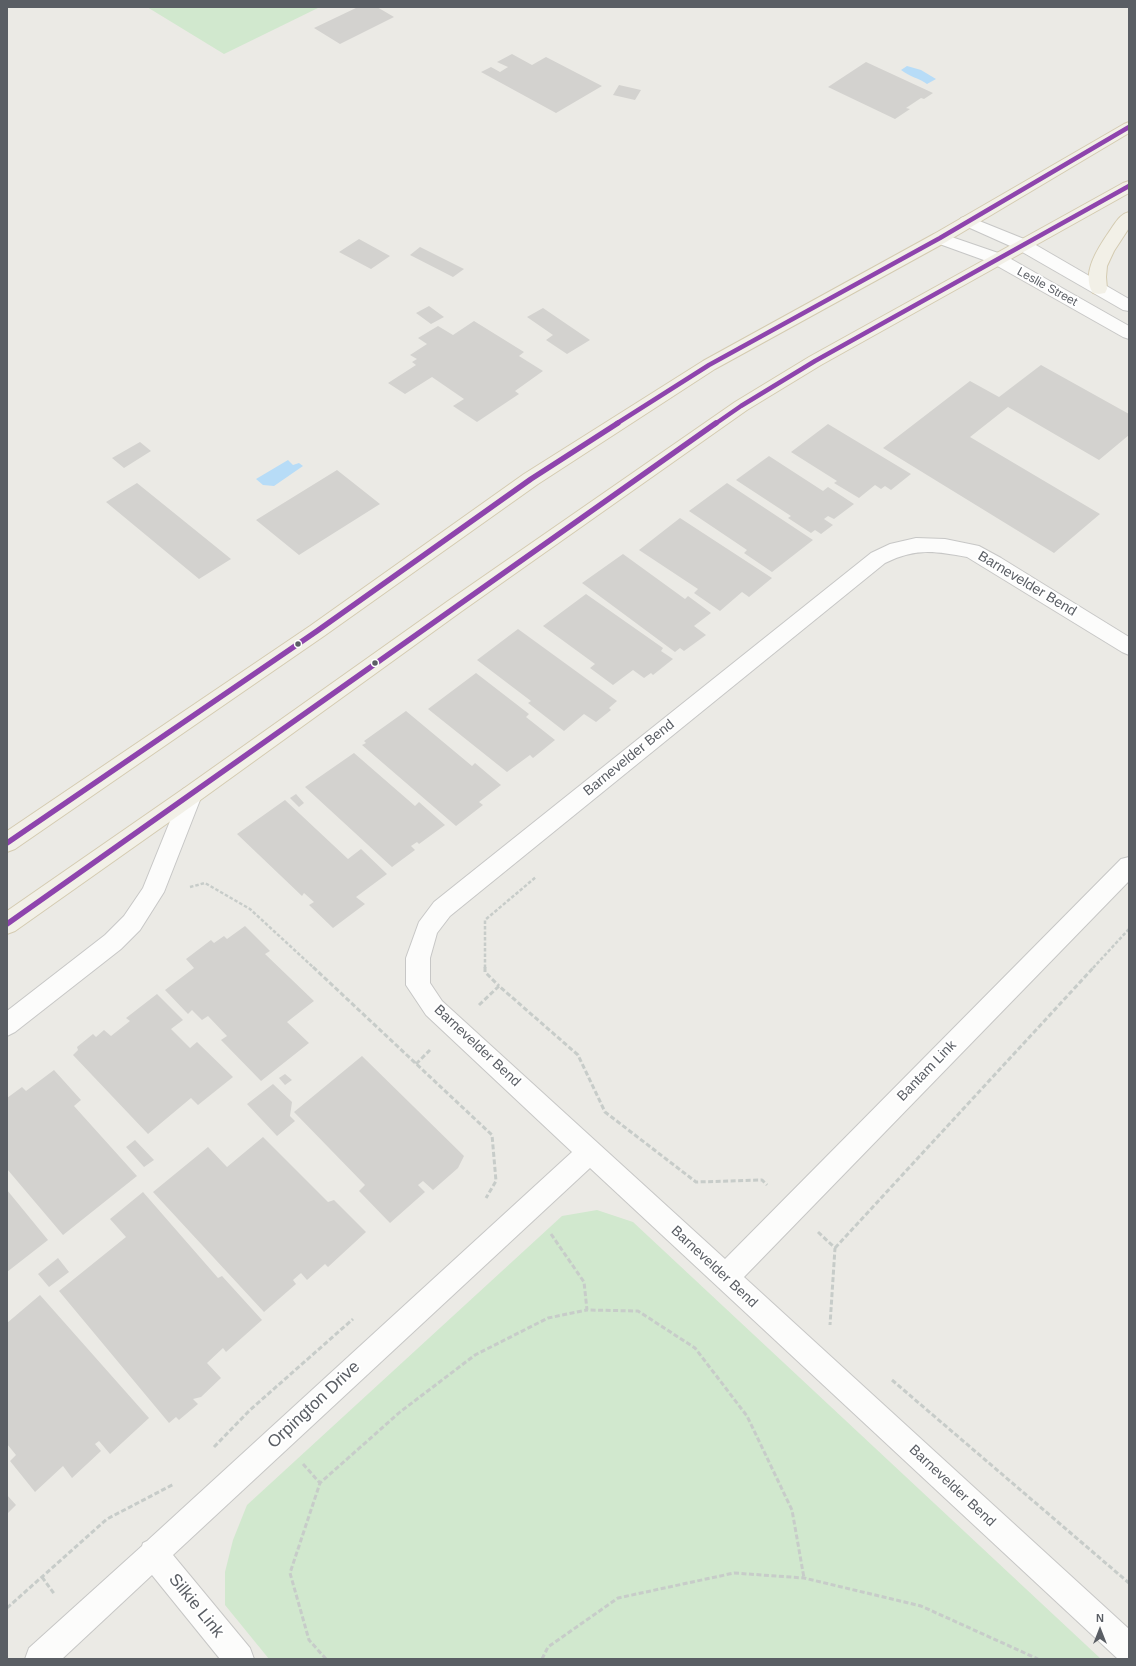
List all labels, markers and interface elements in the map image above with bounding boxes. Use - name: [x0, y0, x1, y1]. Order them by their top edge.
- street label: Leslie Street: [1014, 265, 1080, 309]
- street label: Barnevelder Bend: [975, 548, 1079, 620]
- unlabelled marker: [293, 639, 303, 649]
- unlabelled marker: [370, 658, 380, 668]
- street label: Barnevelder Bend: [580, 716, 678, 800]
- street label: Barnevelder Bend: [430, 1002, 524, 1090]
- street label: Bantam Link: [894, 1037, 960, 1105]
- street label: Barnevelder Bend: [667, 1223, 761, 1311]
- street label: Orpington Drive: [264, 1357, 364, 1453]
- street label: Barnevelder Bend: [905, 1442, 999, 1530]
- street label: Silkie Link: [164, 1570, 228, 1642]
- north arrow: [1080, 1610, 1120, 1650]
- text: N: [1096, 1612, 1104, 1624]

